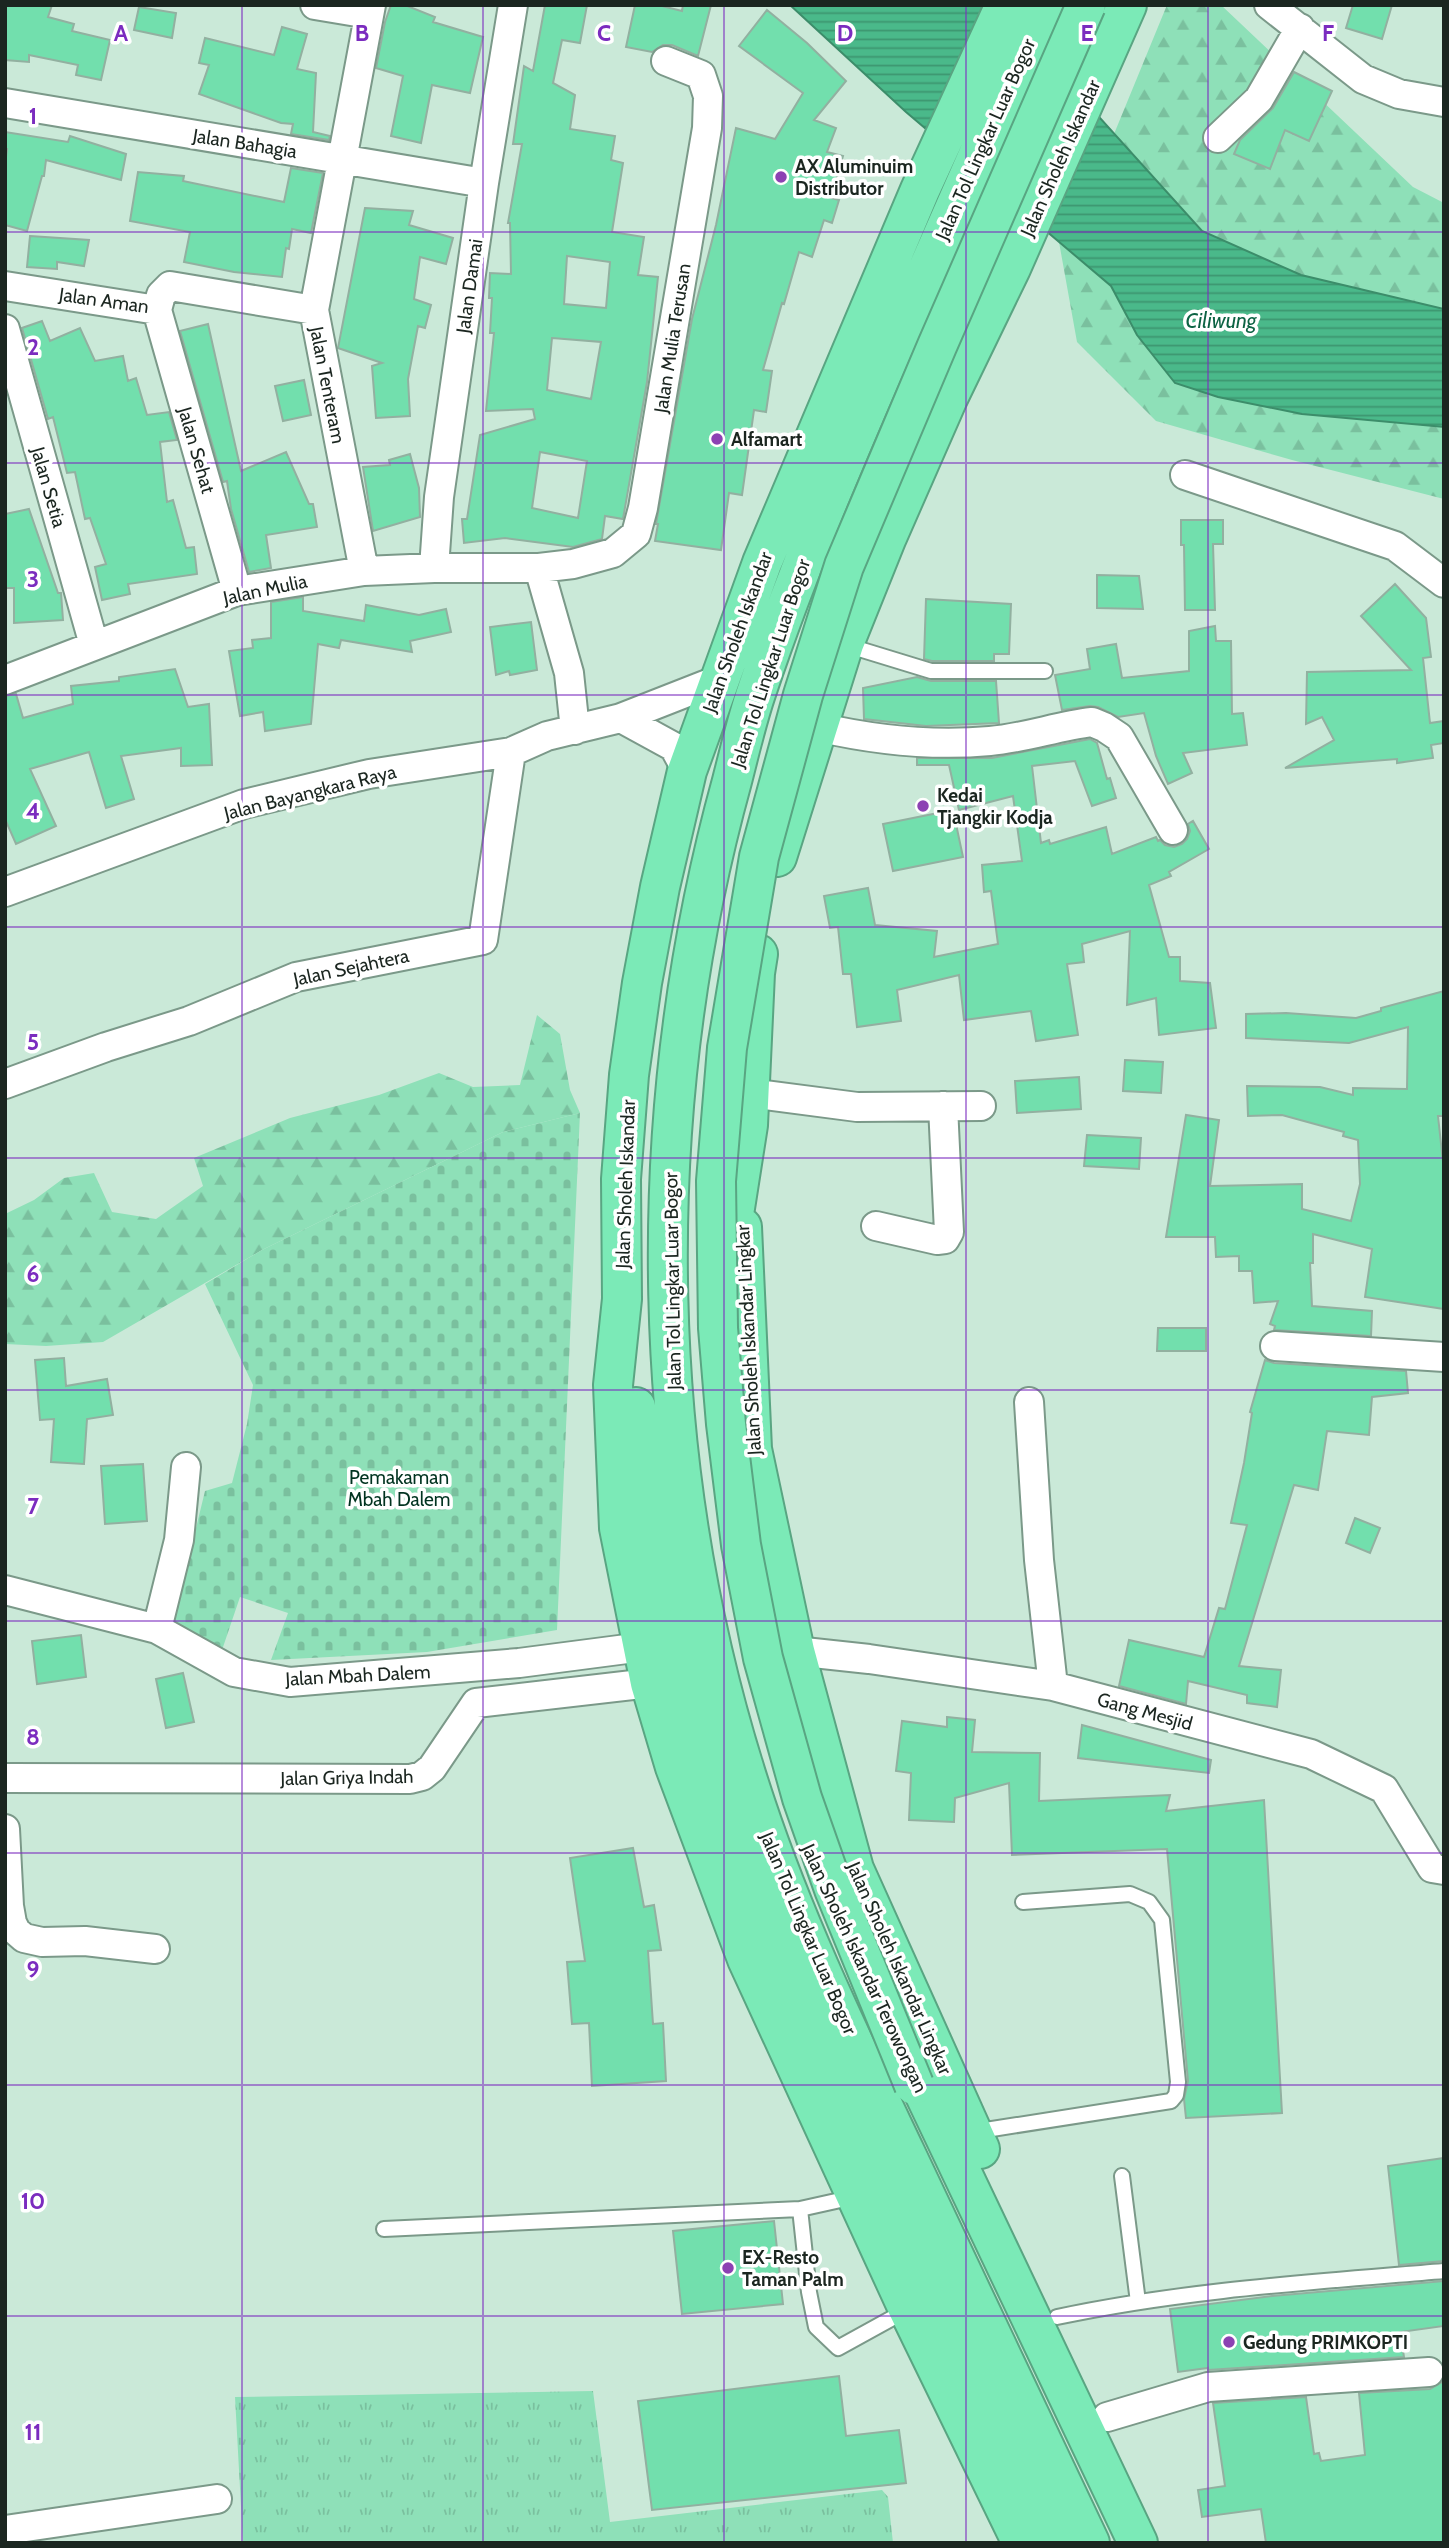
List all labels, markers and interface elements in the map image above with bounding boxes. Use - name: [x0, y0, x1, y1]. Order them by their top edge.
- text: A: [114, 19, 129, 47]
- text: B: [355, 19, 369, 47]
- text: C: [597, 19, 611, 47]
- text: D: [837, 19, 853, 47]
- text: E: [1080, 19, 1094, 47]
- text: F: [1322, 19, 1334, 47]
- street label: Jalan Tol Lingkar Luar Bogor: [930, 35, 1040, 244]
- street label: Jalan Sholeh Iskandar: [1015, 76, 1105, 241]
- text: 1: [29, 102, 37, 130]
- street label: Jalan Bahagia: [190, 124, 299, 163]
- place label: AX Aluminuim Distributor: [795, 155, 913, 200]
- marker: AX Aluminuim Distributor: [773, 169, 789, 185]
- street label: Jalan Damai: [451, 237, 487, 336]
- street label: Jalan Mulia Terusan: [649, 262, 696, 416]
- street label: Jalan Aman: [57, 283, 150, 318]
- water label: Ciliwung: [1186, 308, 1258, 333]
- street label: Jalan Tenteram: [305, 324, 350, 446]
- text: 2: [27, 333, 39, 361]
- street label: Jalan Sehat: [173, 403, 220, 497]
- place label: Alfamart: [731, 428, 803, 451]
- marker: Alfamart: [709, 431, 725, 447]
- street label: Jalan Setia: [26, 443, 71, 530]
- street label: Jalan Sholeh Iskandar: [697, 549, 777, 716]
- street label: Jalan Tol Lingkar Luar Bogor: [726, 556, 815, 771]
- text: 3: [27, 565, 39, 593]
- street label: Jalan Mulia: [220, 569, 309, 610]
- street label: Jalan Bayangkara Raya: [221, 760, 399, 825]
- place label: Kedai Tjangkir Kodja: [937, 784, 1053, 829]
- text: 4: [26, 797, 40, 825]
- marker: Kedai Tjangkir Kodja: [915, 798, 931, 814]
- street label: Jalan Sejahtera: [290, 944, 411, 991]
- text: 5: [27, 1028, 39, 1056]
- street label: Jalan Sholeh Iskandar: [611, 1099, 640, 1270]
- street label: Jalan Tol Lingkar Luar Bogor: [659, 1172, 686, 1391]
- street label: Jalan Sholeh Iskandar Lingkar: [731, 1224, 766, 1457]
- text: 6: [27, 1260, 39, 1288]
- park label: Pemakaman Mbah Dalem: [347, 1466, 451, 1511]
- text: 7: [27, 1492, 39, 1520]
- street label: Jalan Mbah Dalem: [284, 1660, 431, 1691]
- street label: Gang Mesjid: [1095, 1688, 1195, 1735]
- text: 8: [26, 1723, 40, 1751]
- street label: Jalan Griya Indah: [279, 1765, 414, 1790]
- street label: Jalan Tol Lingkar Luar Bogor: [755, 1827, 862, 2038]
- street label: Jalan Sholeh Iskandar Terowongan: [796, 1839, 932, 2096]
- street label: Jalan Sholeh Iskandar Lingkar: [842, 1857, 957, 2078]
- text: 9: [27, 1955, 39, 1983]
- text: 10: [21, 2187, 45, 2215]
- place label: EX-Resto Taman Palm: [742, 2246, 844, 2291]
- marker: EX-Resto Taman Palm: [720, 2260, 736, 2276]
- place label: Gedung PRIMKOPTI: [1243, 2331, 1408, 2354]
- marker: Gedung PRIMKOPTI: [1221, 2334, 1237, 2350]
- text: 11: [25, 2418, 41, 2446]

